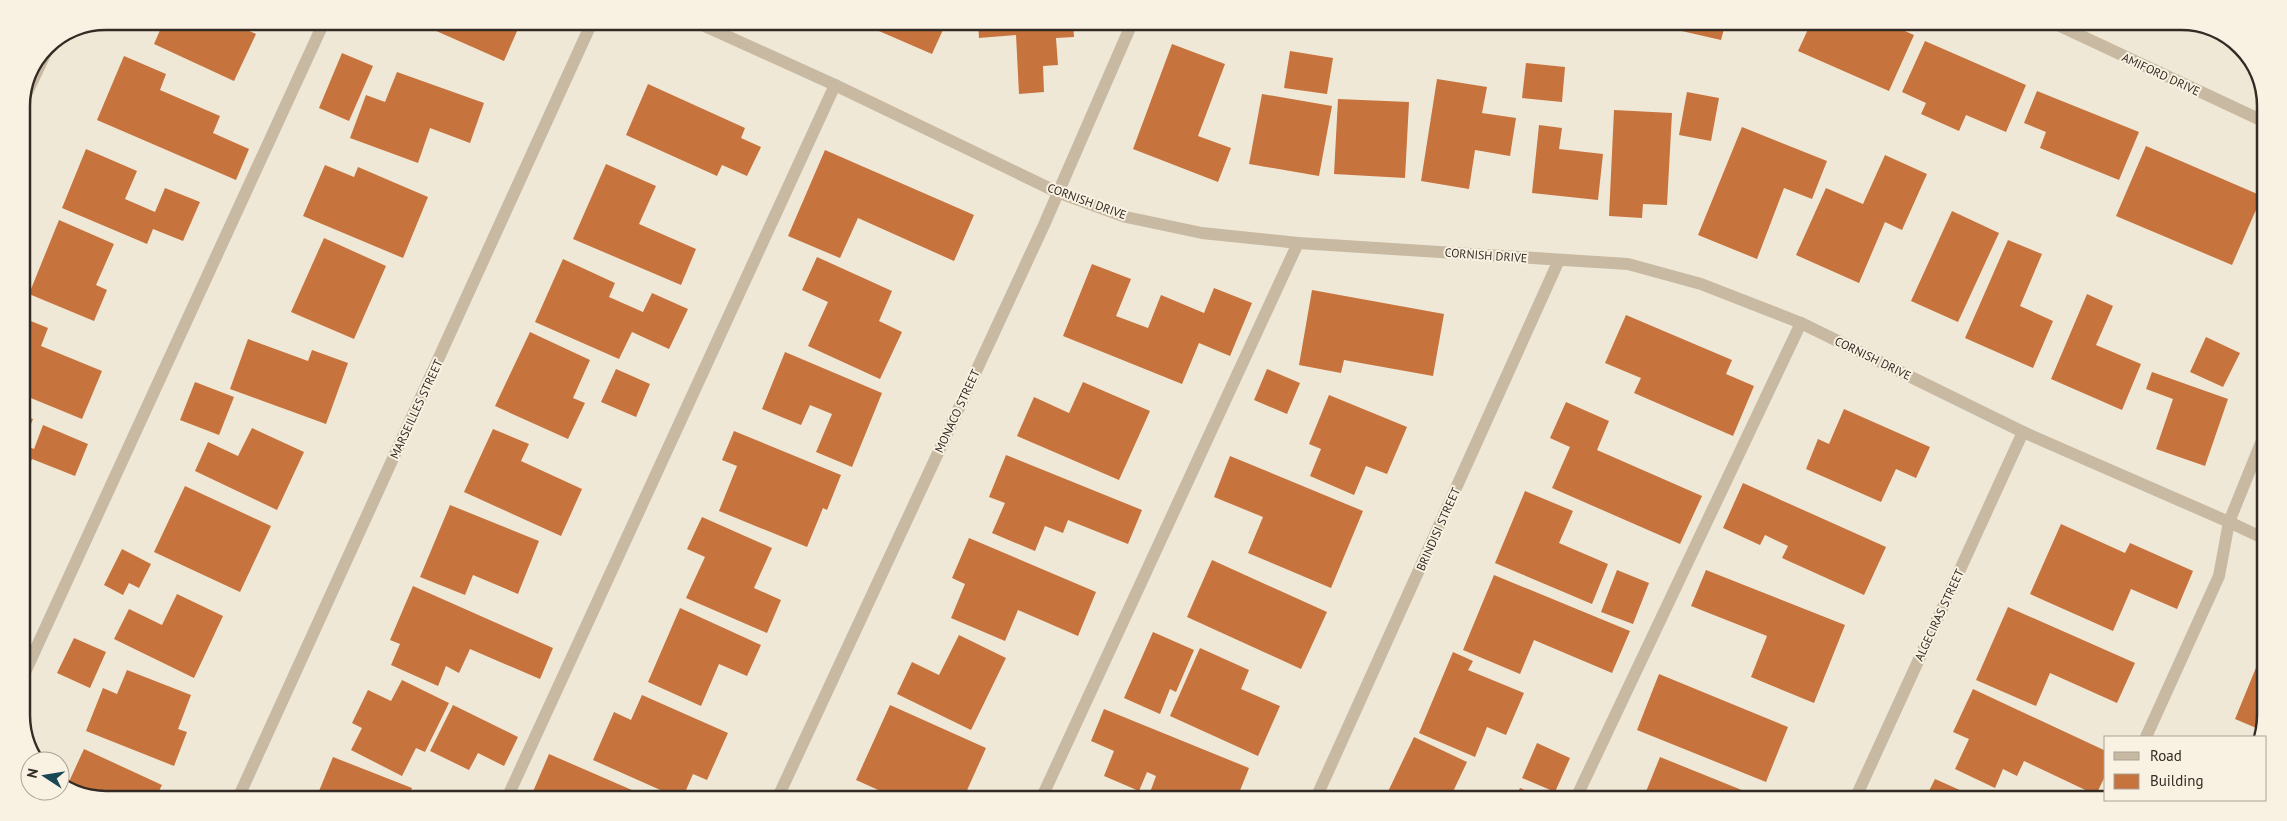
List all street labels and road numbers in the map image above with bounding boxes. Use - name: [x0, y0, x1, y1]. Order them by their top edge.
- street label: AMIFORD DRIVE: [2120, 49, 2202, 99]
- street label: CORNISH DRIVE: [1046, 180, 1128, 222]
- street label: CORNISH DRIVE: [1444, 245, 1528, 265]
- street label: CORNISH DRIVE: [1832, 333, 1914, 383]
- street label: MARSEILLES STREET: [386, 357, 446, 461]
- street label: MONACO STREET: [931, 367, 983, 455]
- street label: BRINDISI STREET: [1413, 485, 1463, 573]
- street label: ALGECIRAS STREET: [1911, 566, 1967, 663]

